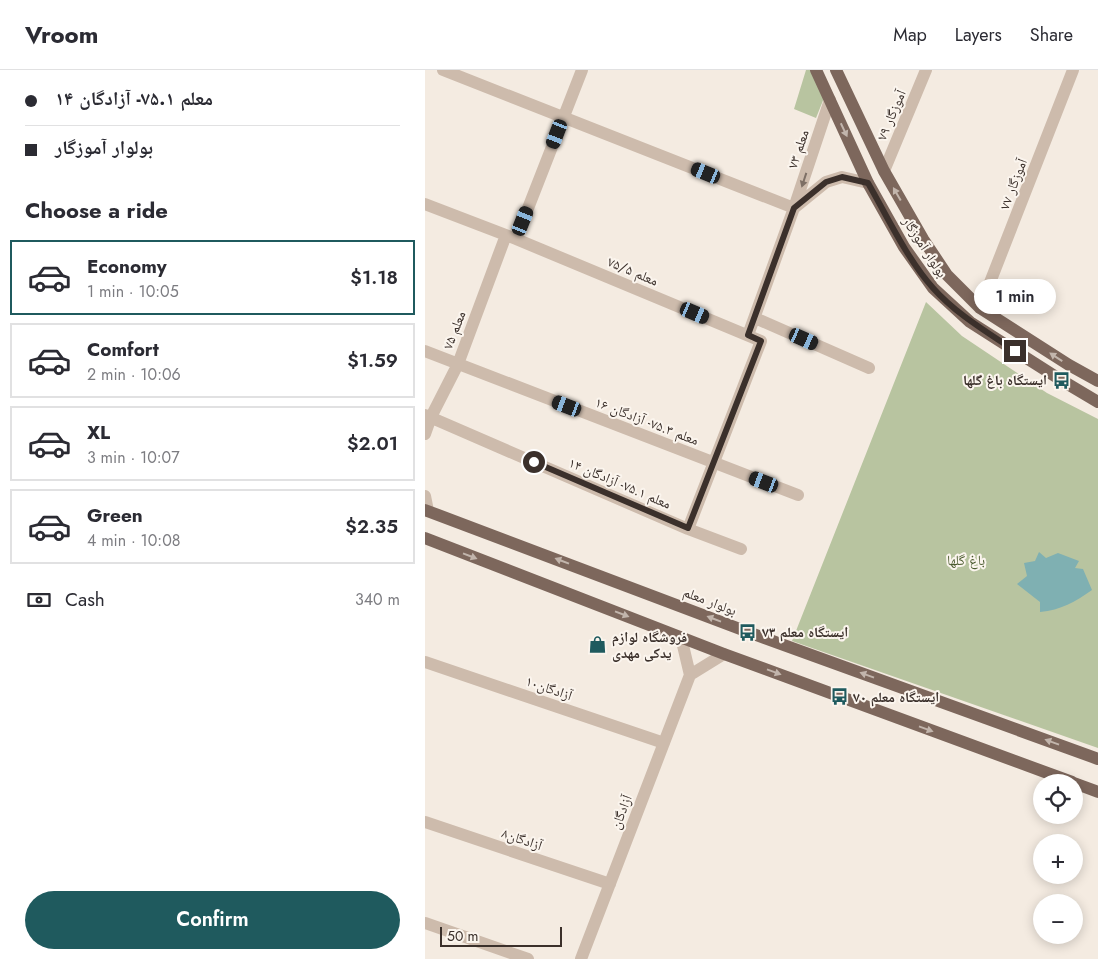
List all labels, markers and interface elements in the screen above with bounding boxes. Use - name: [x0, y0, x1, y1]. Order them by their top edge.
- text: Vroom: [25, 17, 98, 52]
- text: Map: [893, 22, 927, 48]
- text: Layers: [955, 22, 1002, 48]
- text: Share: [1030, 22, 1073, 48]
- text: معلم ۷۵.۱- آزادگان ۱۴: [55, 85, 213, 112]
- street label: ۷۹ آموزگار: [871, 86, 911, 143]
- car: [544, 117, 569, 151]
- one-way arrow: [840, 123, 848, 137]
- street label: معلم ۷۳: [782, 127, 814, 171]
- text: بولوار آموزگار: [55, 134, 153, 161]
- street label: ۷۷ آموزگار: [994, 155, 1032, 212]
- car: [689, 160, 722, 186]
- one-way arrow: [799, 172, 807, 187]
- one-way arrow: [892, 187, 901, 200]
- text: Choose a ride: [25, 194, 168, 226]
- car: [510, 204, 535, 238]
- street label: بولوار آموزگار: [897, 212, 952, 282]
- street label: معلم ۷۵/۵: [605, 251, 661, 291]
- text: Economy: [87, 253, 167, 280]
- icon: car: [27, 255, 72, 300]
- text: $1.18: [350, 264, 398, 291]
- callout: 1 min: [974, 278, 1056, 314]
- text: 1 min · 10:05: [87, 280, 179, 303]
- text: 1 min: [996, 285, 1034, 308]
- car: [678, 300, 711, 326]
- street label: معلم ۷۵: [438, 308, 470, 352]
- car: [787, 326, 820, 352]
- text: Comfort: [87, 336, 159, 363]
- icon: car: [27, 338, 72, 383]
- route end: [1004, 340, 1026, 362]
- text: $1.59: [347, 347, 398, 374]
- one-way arrow: [1049, 352, 1062, 362]
- text: 2 min · 10:06: [87, 363, 181, 386]
- place label: ایستگاه باغ گلها: [963, 370, 1047, 390]
- bus stop icon: ایستگاه باغ گلها: [1051, 370, 1071, 390]
- street label: معلم ۷۵.۳- آزادگان ۱۶: [592, 392, 702, 450]
- car: [550, 394, 583, 418]
- text: XL: [87, 419, 110, 446]
- icon: car: [27, 421, 72, 466]
- text: $2.01: [347, 430, 398, 457]
- text: 3 min · 10:07: [87, 446, 180, 469]
- route start: [523, 451, 545, 473]
- street label: معلم ۷۵.۱- آزادگان ۱۴: [566, 452, 674, 514]
- car: [747, 470, 780, 494]
- text: Green: [87, 502, 143, 529]
- icon: car: [27, 504, 72, 549]
- text: $2.35: [345, 513, 398, 540]
- text: 4 min · 10:08: [87, 529, 181, 552]
- park label: باغ گلها: [947, 550, 985, 570]
- one-way arrow: [463, 553, 478, 560]
- one-way arrow: [555, 557, 569, 565]
- street label: بولوار معلم: [680, 582, 740, 620]
- icon: cash: [25, 586, 53, 614]
- text: Cash: [65, 586, 105, 613]
- text: 340 m: [355, 588, 400, 611]
- one-way arrow: [615, 610, 630, 618]
- one-way arrow: [706, 615, 721, 623]
- bus stop icon: ایستگاه معلم ۷۳: [738, 622, 758, 642]
- place label: ایستگاه معلم ۷۳: [762, 622, 848, 642]
- place label: فروشگاه لوازم یدکی مهدی: [612, 627, 687, 663]
- shop icon: فروشگاه لوازم یدکی مهدی: [588, 635, 608, 655]
- one-way arrow: [767, 668, 782, 676]
- street label: آزادگان۱۰: [523, 671, 575, 705]
- one-way arrow: [859, 671, 874, 678]
- bus stop icon: ایستگاه معلم ۷۰: [829, 687, 849, 707]
- place label: ایستگاه معلم ۷۰: [853, 687, 939, 707]
- one-way arrow: [919, 725, 934, 733]
- one-way arrow: [1044, 738, 1059, 746]
- map controls: [1033, 774, 1083, 944]
- button: locate: [1033, 774, 1083, 824]
- street label: آزادگان: [605, 791, 637, 832]
- street label: آزادگان۸: [499, 823, 545, 855]
- button: +: [1033, 834, 1083, 884]
- button: Confirm: [25, 891, 400, 949]
- button: −: [1033, 894, 1083, 944]
- scale bar: [440, 924, 563, 947]
- text: 50 m: [447, 926, 478, 946]

